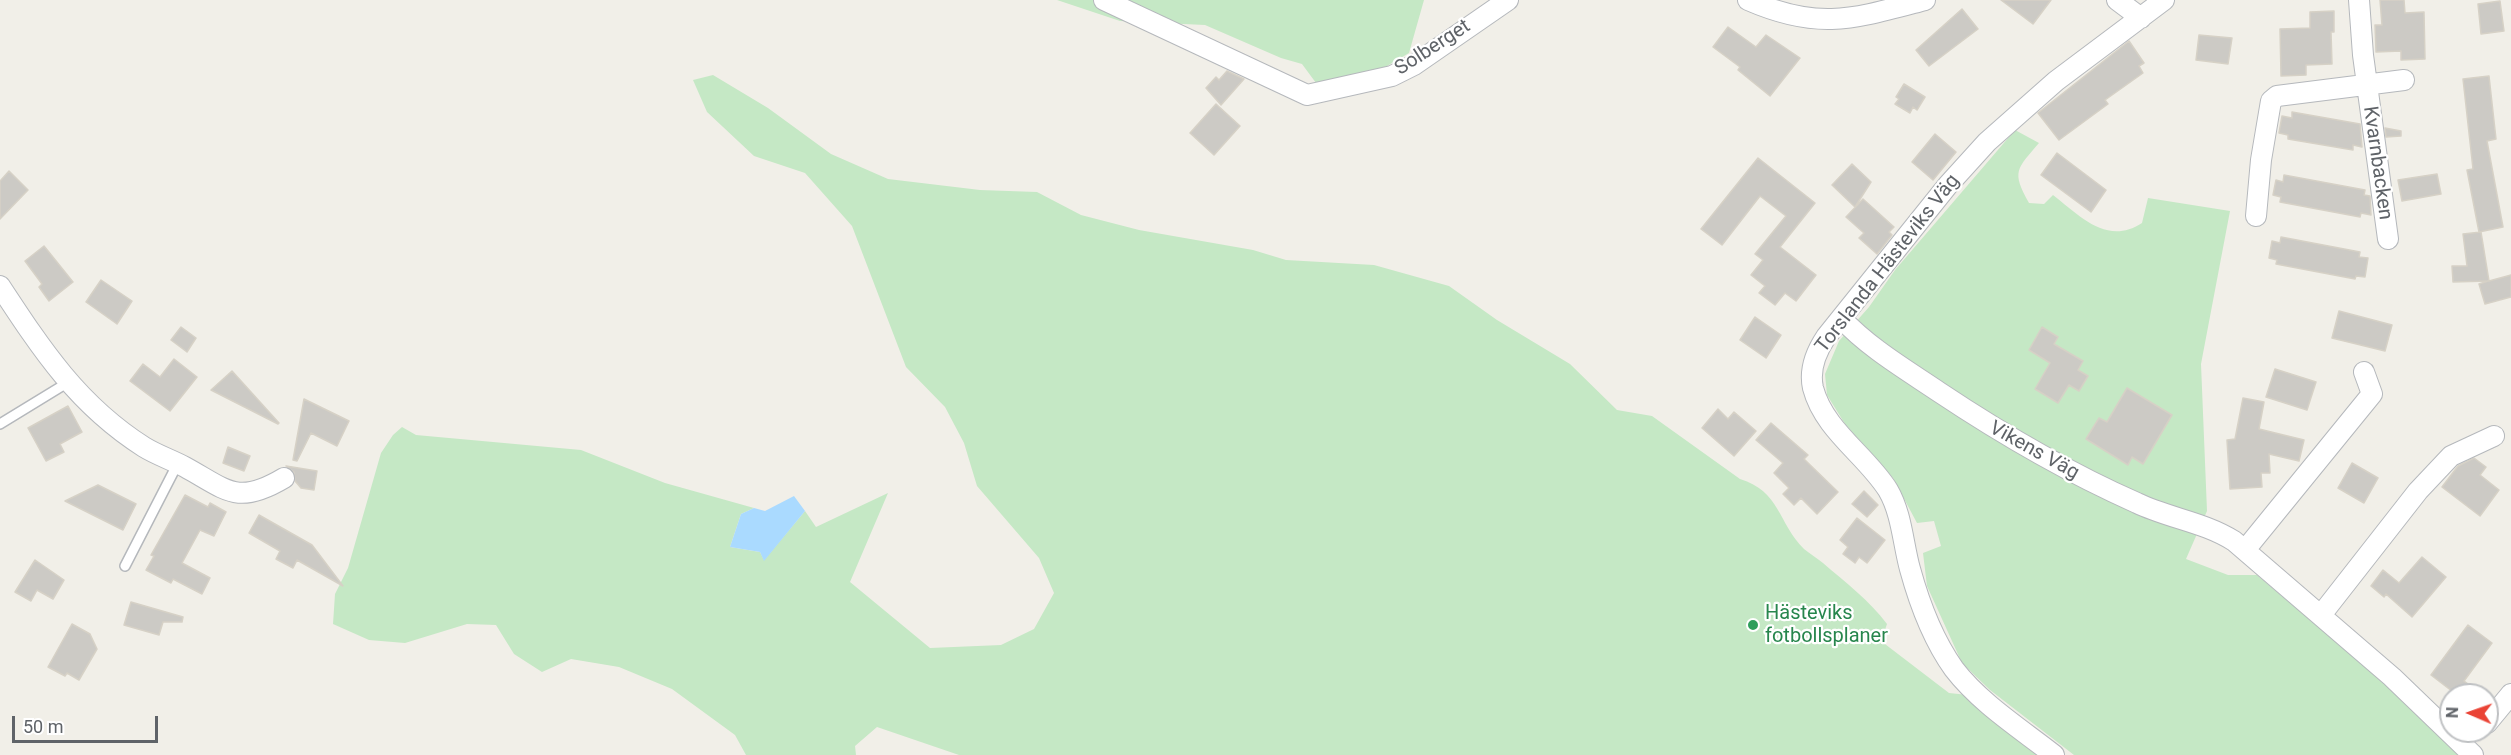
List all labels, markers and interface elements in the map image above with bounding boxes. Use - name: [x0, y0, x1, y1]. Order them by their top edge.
- street label: Solberget: [1391, 15, 1475, 81]
- street label: Kvarnbacken: [2357, 105, 2397, 221]
- street label: Torslanda Hästeviks Väg: [1811, 170, 1965, 358]
- street label: Vikens Väg: [1985, 417, 2083, 485]
- place label: Hästeviks fotbollsplaner: [1765, 602, 1888, 649]
- marker: Hästeviks fotbollsplaner: [1746, 618, 1760, 632]
- north arrow: [2439, 683, 2499, 743]
- scale bar: [15, 704, 160, 742]
- text: N: [2443, 706, 2462, 718]
- text: 50 m: [23, 716, 63, 737]

